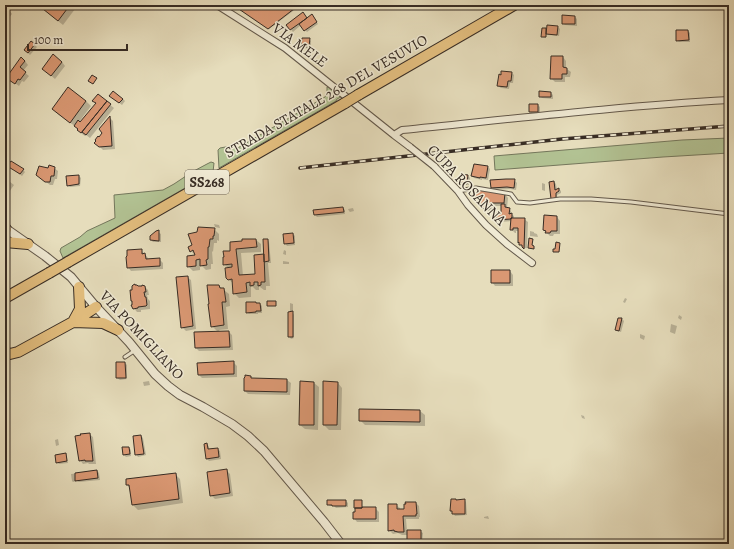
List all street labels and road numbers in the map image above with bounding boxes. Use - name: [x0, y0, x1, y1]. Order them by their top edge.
- street label: VIA MELE: [267, 18, 332, 72]
- street label: STRADA STATALE 268 DEL VESUVIO: [221, 29, 431, 163]
- street label: CUPA ROSANNA: [423, 140, 511, 230]
- road number: SS268: [185, 170, 229, 194]
- street label: VIA POMIGLIANO: [95, 285, 189, 384]

